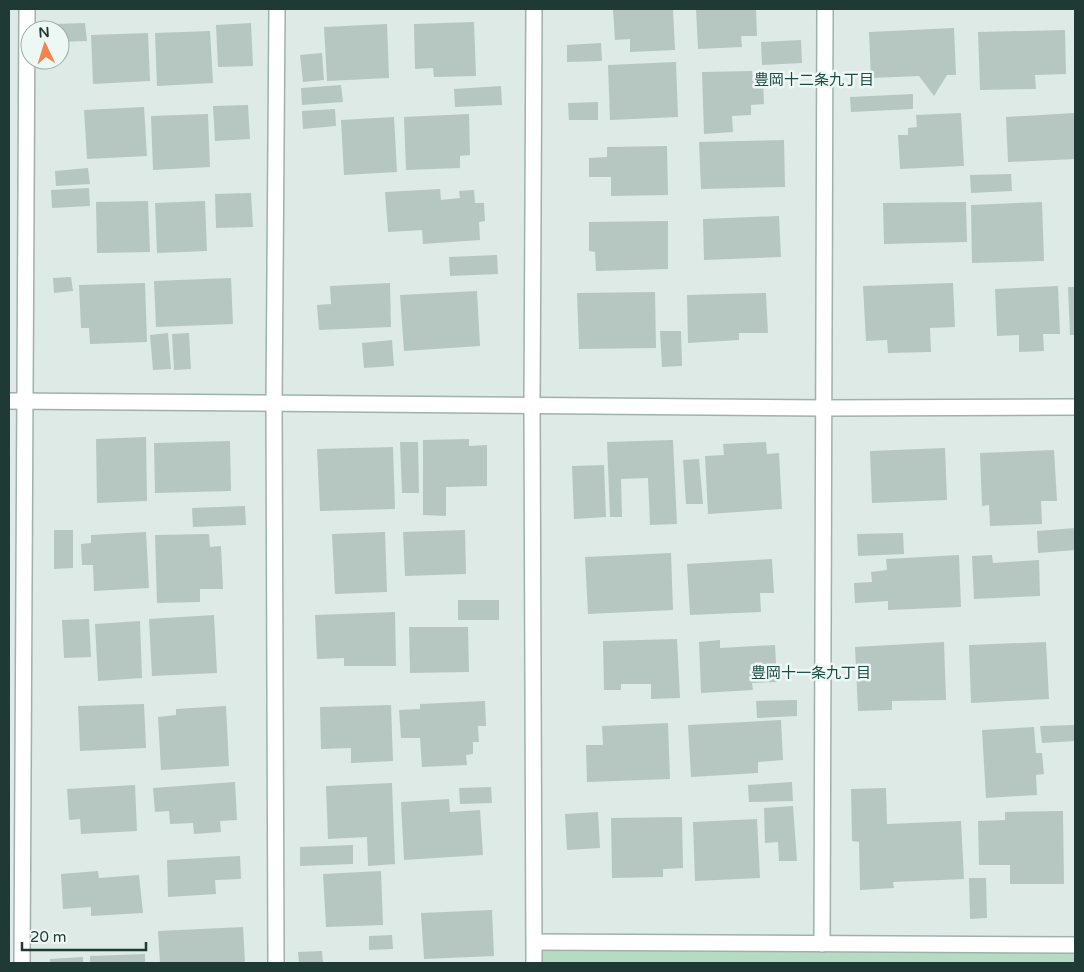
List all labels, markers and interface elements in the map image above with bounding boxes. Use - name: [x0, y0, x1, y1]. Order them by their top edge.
- north arrow: [20, 20, 70, 70]
- text: N: [38, 24, 50, 41]
- district label: 豊岡十二条九丁目: [754, 71, 874, 89]
- district label: 豊岡十一条九丁目: [751, 664, 871, 682]
- scale bar: [22, 920, 146, 952]
- text: 20 m: [30, 928, 67, 946]

